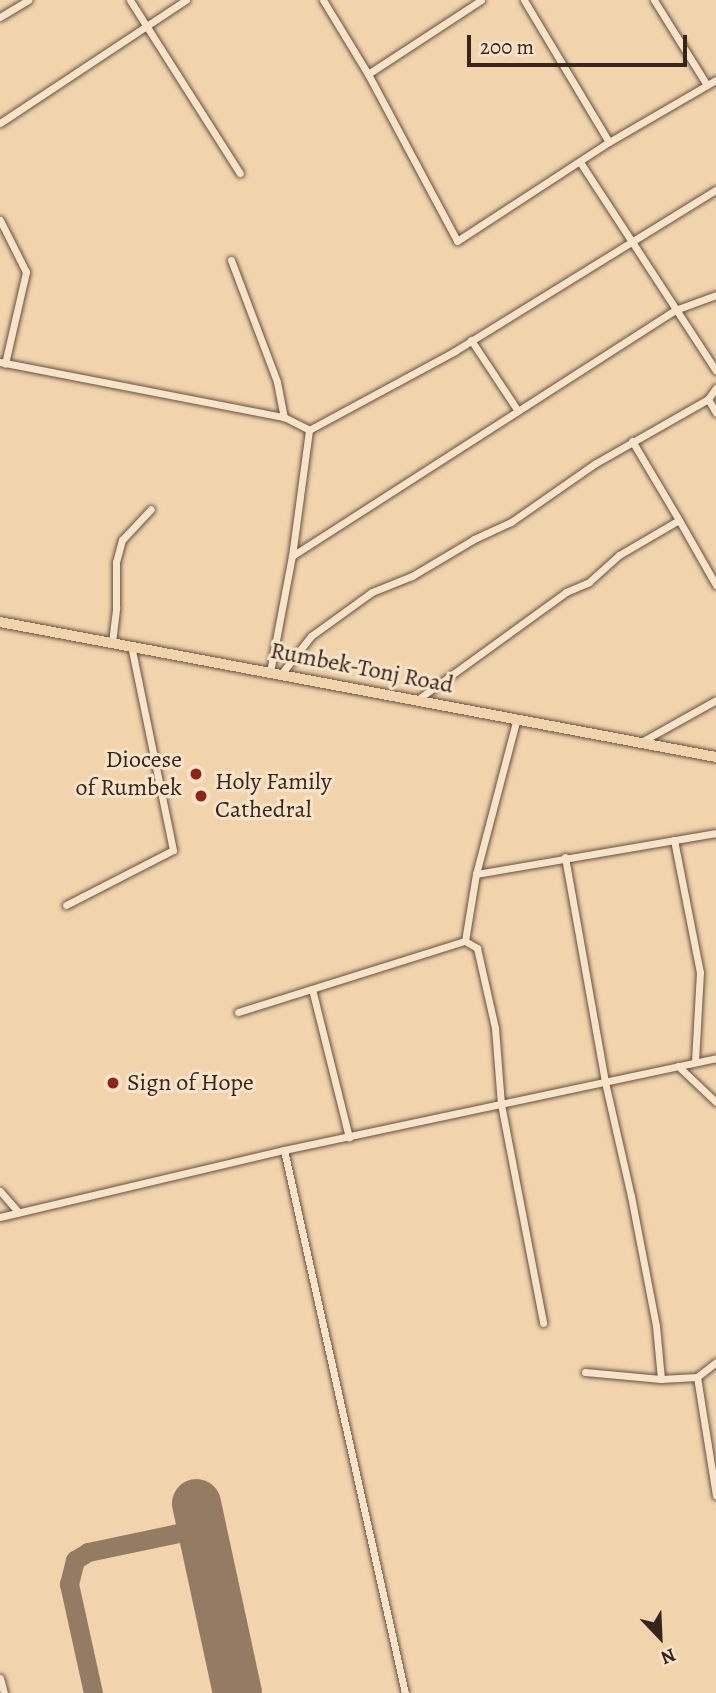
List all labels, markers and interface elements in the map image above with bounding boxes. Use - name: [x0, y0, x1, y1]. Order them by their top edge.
- scale bar: [471, 21, 692, 65]
- text: 200 m: [480, 33, 534, 61]
- street label: Rumbek-Tonj Road: [268, 636, 456, 700]
- place label: Diocese of Rumbek: [76, 746, 182, 802]
- marker: Diocese of Rumbek: [188, 766, 204, 782]
- place label: Holy Family Cathedral: [215, 768, 332, 824]
- marker: Holy Family Cathedral: [193, 788, 209, 804]
- place label: Sign of Hope: [127, 1069, 254, 1097]
- marker: Sign of Hope: [105, 1075, 121, 1091]
- north arrow: [625, 1602, 695, 1672]
- text: N: [657, 1642, 680, 1671]

